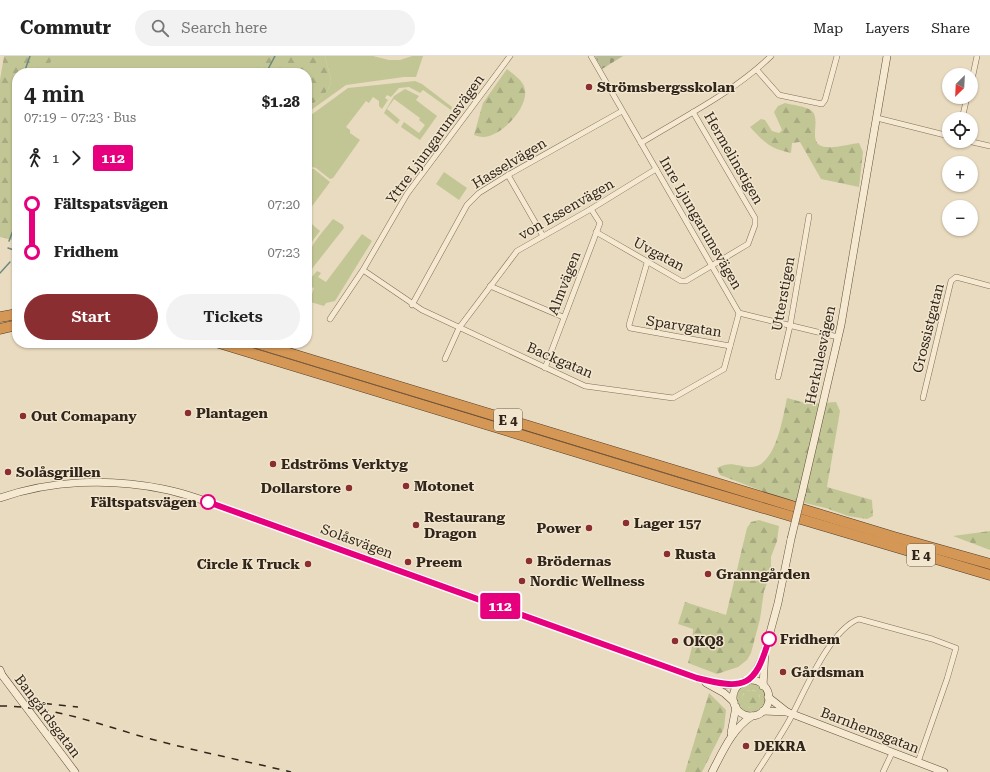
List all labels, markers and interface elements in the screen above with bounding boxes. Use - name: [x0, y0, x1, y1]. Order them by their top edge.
- search box: [135, 10, 415, 46]
- text: Commutr: [20, 16, 111, 39]
- icon: search: [149, 17, 171, 39]
- text: Search here: [181, 19, 267, 37]
- text: Map: [813, 20, 843, 36]
- text: Layers: [865, 20, 909, 36]
- text: Share: [931, 20, 970, 36]
- north arrow: [942, 68, 978, 104]
- map controls: [942, 68, 978, 236]
- street label: Yttre Ljungarumsvägen: [383, 71, 487, 207]
- place label: Strömsbergsskolan: [597, 79, 735, 95]
- text: 4 min: [24, 82, 85, 107]
- marker: Strömsbergsskolan: [584, 82, 594, 92]
- text: $1.28: [262, 93, 300, 111]
- street label: Hermelinstigen: [701, 109, 767, 207]
- text: 07:19 – 07:23 · Bus: [24, 110, 136, 125]
- button: locate: [942, 112, 978, 148]
- street label: Hasselvägen: [469, 135, 549, 191]
- icon: walk: [24, 147, 46, 169]
- icon: forward: [65, 147, 87, 169]
- text: 112: [101, 150, 125, 166]
- text: 1: [52, 151, 59, 166]
- street label: Inre Ljungarumsvägen: [656, 154, 746, 292]
- button: +: [942, 156, 978, 192]
- street label: von Essenvägen: [515, 175, 617, 243]
- text: Fältspatsvägen: [54, 195, 168, 213]
- text: 07:20: [268, 197, 300, 212]
- button: −: [942, 200, 978, 236]
- street label: Uvgatan: [631, 234, 687, 274]
- text: Fridhem: [54, 243, 118, 261]
- text: 07:23: [268, 245, 300, 260]
- street label: Almvägen: [545, 249, 583, 317]
- street label: Utterstigen: [769, 255, 797, 333]
- street label: Grossistgatan: [909, 282, 947, 374]
- button: Start: [24, 294, 158, 340]
- button: Tickets: [166, 294, 300, 340]
- street label: Herkulesvägen: [802, 304, 838, 406]
- street label: Sparvgatan: [645, 312, 723, 340]
- street label: Backgatan: [525, 339, 595, 381]
- place label: Plantagen: [196, 405, 268, 421]
- place label: Out Comapany: [31, 408, 137, 424]
- marker: Plantagen: [183, 408, 193, 418]
- road number: E 4: [494, 409, 522, 431]
- marker: Out Comapany: [18, 411, 28, 421]
- place label: Edströms Verktyg: [281, 456, 408, 472]
- marker: Edströms Verktyg: [268, 459, 278, 469]
- place label: Solåsgrillen: [16, 464, 101, 480]
- marker: Solåsgrillen: [3, 467, 13, 477]
- place label: Motonet: [414, 478, 475, 494]
- place label: Dollarstore: [261, 480, 341, 496]
- marker: Motonet: [401, 481, 411, 491]
- marker: Dollarstore: [344, 483, 354, 493]
- place label: Fältspatsvägen: [91, 494, 198, 510]
- marker: Fältspatsvägen: [200, 494, 216, 510]
- place label: Restaurang Dragon: [424, 509, 505, 541]
- place label: Lager 157: [634, 515, 702, 531]
- marker: Lager 157: [621, 518, 631, 528]
- marker: Restaurang Dragon: [411, 520, 421, 530]
- place label: Power: [537, 520, 582, 536]
- street label: Solåsvägen: [319, 521, 395, 561]
- marker: Power: [584, 523, 594, 533]
- road number: E 4: [907, 544, 935, 566]
- place label: Rusta: [675, 546, 716, 562]
- marker: Rusta: [662, 549, 672, 559]
- place label: Brödernas: [537, 553, 611, 569]
- place label: Preem: [416, 554, 463, 570]
- place label: Circle K Truck: [197, 556, 300, 572]
- marker: Brödernas: [524, 556, 534, 566]
- marker: Preem: [403, 557, 413, 567]
- marker: Circle K Truck: [303, 559, 313, 569]
- place label: Granngården: [716, 566, 811, 582]
- marker: Granngården: [703, 569, 713, 579]
- place label: Nordic Wellness: [530, 573, 645, 589]
- marker: Nordic Wellness: [517, 576, 527, 586]
- line badge: 112: [477, 593, 523, 619]
- text: 112: [488, 598, 512, 614]
- marker: Fridhem: [761, 631, 777, 647]
- place label: Fridhem: [780, 631, 841, 647]
- place label: OKQ8: [683, 633, 724, 649]
- marker: OKQ8: [670, 636, 680, 646]
- place label: Gårdsman: [791, 664, 865, 680]
- marker: Gårdsman: [778, 667, 788, 677]
- street label: Bangårdsgatan: [12, 671, 84, 761]
- street label: Barnhemsgatan: [818, 704, 922, 756]
- place label: DEKRA: [754, 738, 806, 754]
- marker: DEKRA: [741, 741, 751, 751]

